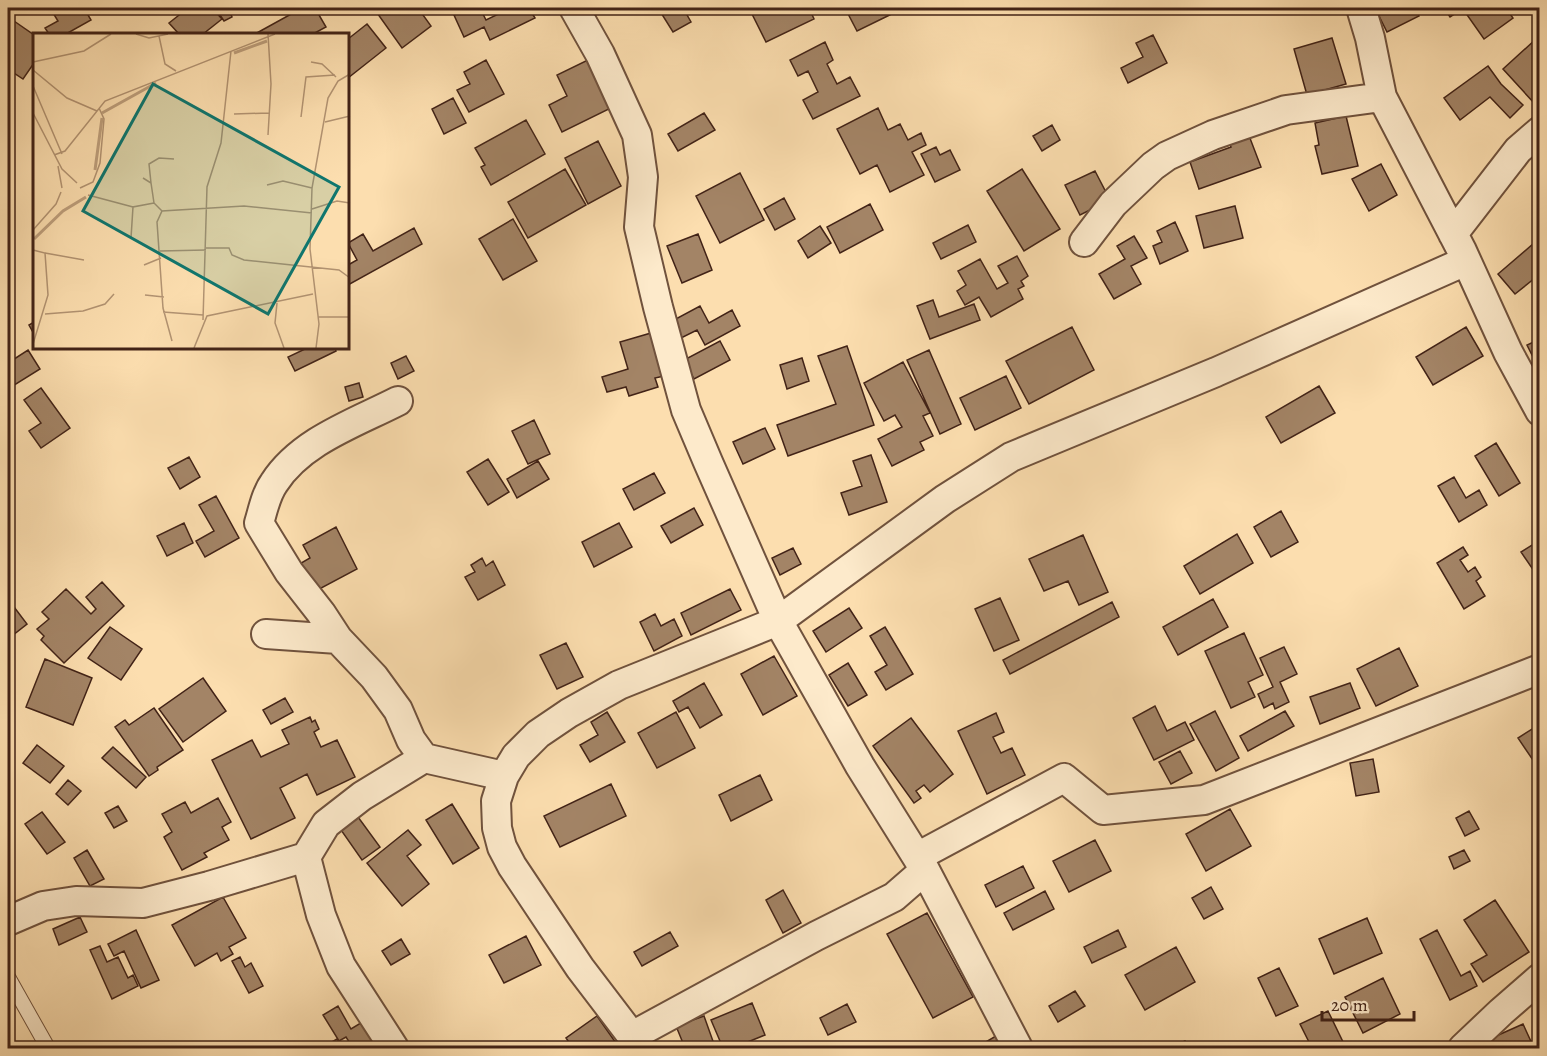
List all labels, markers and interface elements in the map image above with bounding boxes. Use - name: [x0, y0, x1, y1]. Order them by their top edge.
- inset map: [33, 33, 350, 350]
- scale bar: [1322, 984, 1414, 1022]
- text: 20 m: [1331, 993, 1368, 1017]

